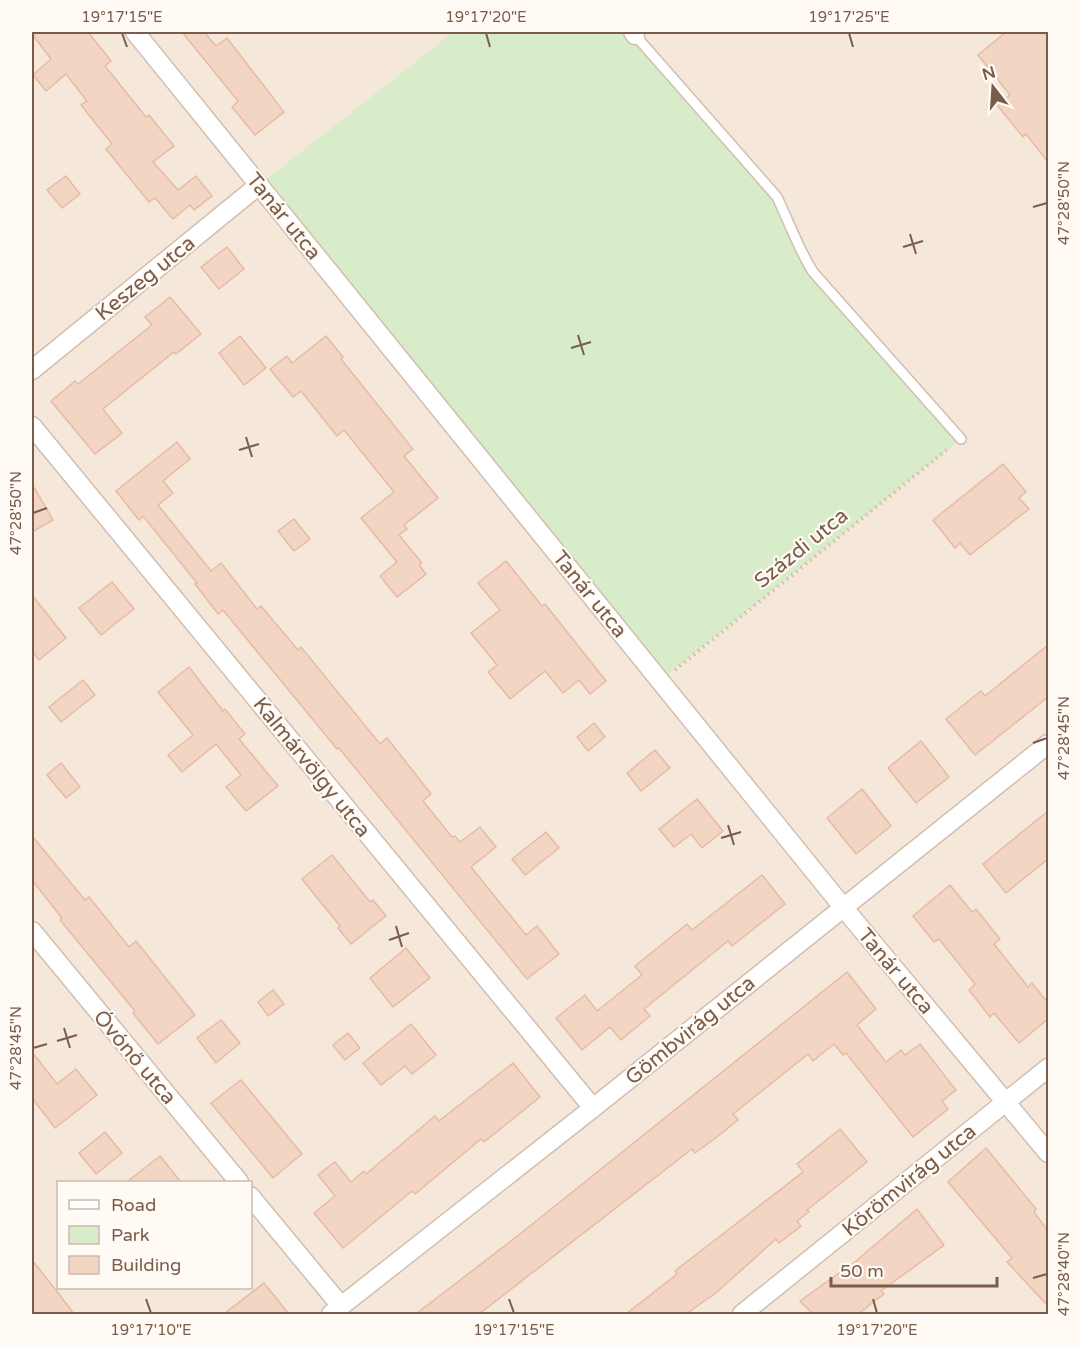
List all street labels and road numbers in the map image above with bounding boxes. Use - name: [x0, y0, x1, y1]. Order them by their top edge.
- street label: Tanár utca: [241, 168, 326, 265]
- street label: Keszeg utca: [91, 231, 200, 326]
- street label: Százdi utca: [749, 503, 853, 594]
- street label: Tanár utca: [547, 546, 632, 643]
- street label: Kalmárvölgy utca: [248, 692, 376, 842]
- street label: Tanár utca: [852, 923, 939, 1019]
- street label: Gömbvirág utca: [620, 970, 760, 1090]
- street label: Óvónő utca: [88, 1005, 181, 1110]
- street label: Körömvirág utca: [837, 1119, 981, 1242]

